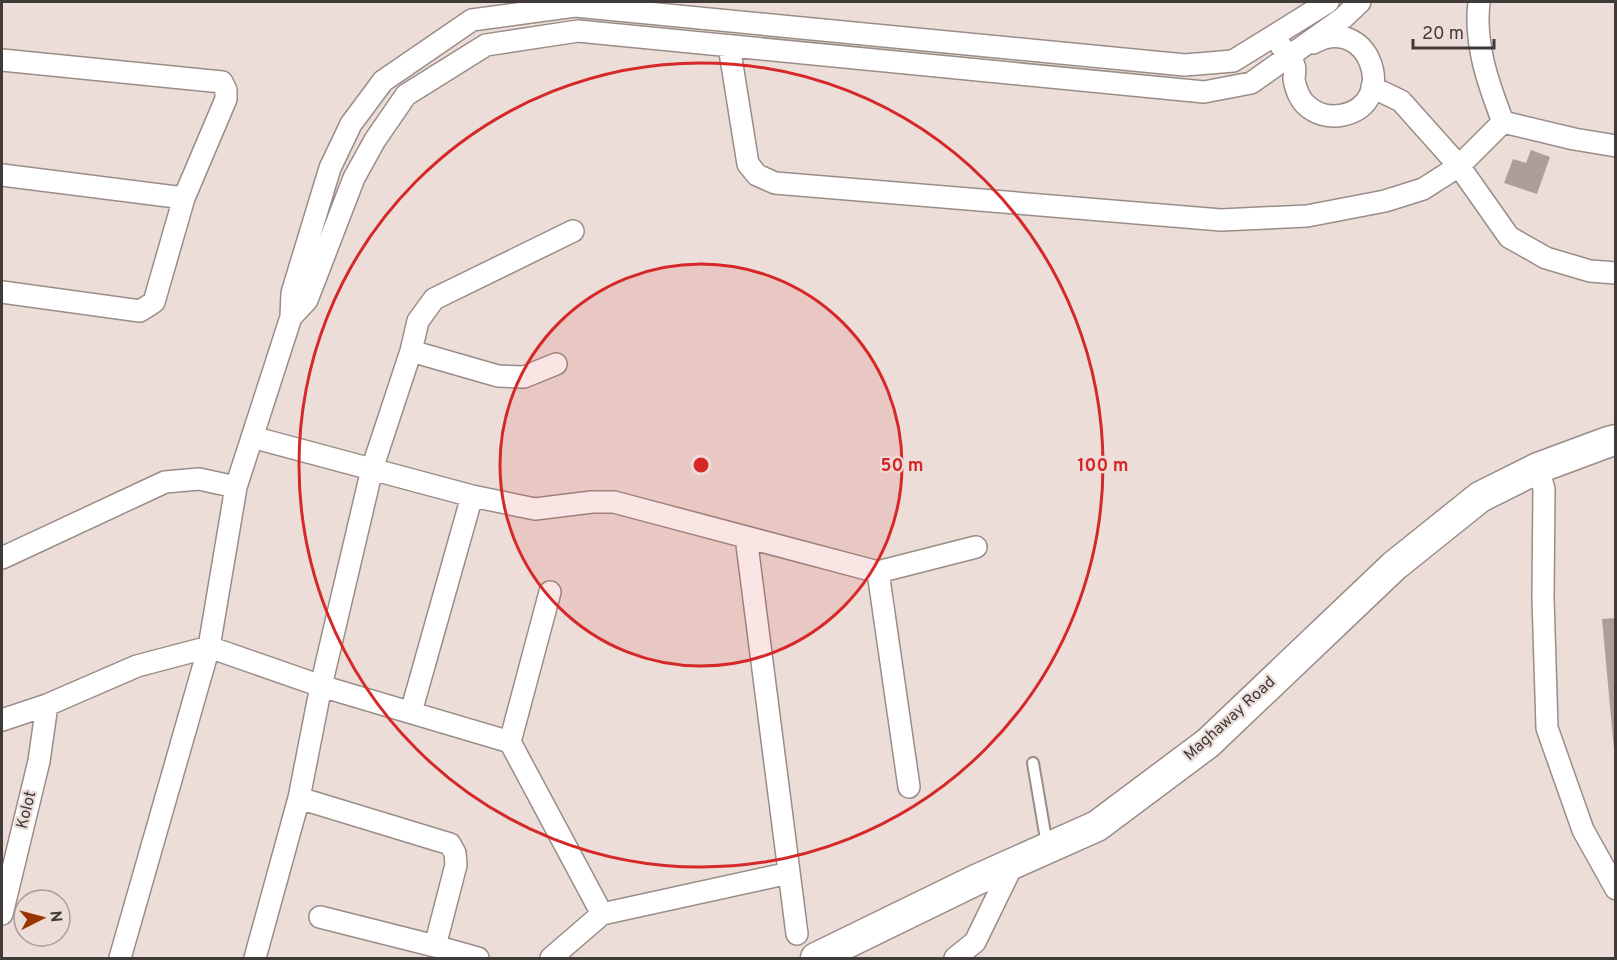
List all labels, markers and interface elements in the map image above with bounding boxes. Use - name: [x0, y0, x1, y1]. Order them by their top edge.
- scale bar: [1413, 12, 1494, 50]
- text: 20 m: [1422, 23, 1464, 46]
- centre of rings: [691, 455, 711, 475]
- text: 50 m: [880, 455, 924, 478]
- text: 100 m: [1077, 455, 1129, 478]
- street label: Maghaway Road: [1180, 673, 1280, 765]
- street label: Kolot: [13, 789, 41, 831]
- north arrow: [12, 888, 72, 948]
- text: N: [44, 910, 65, 923]

